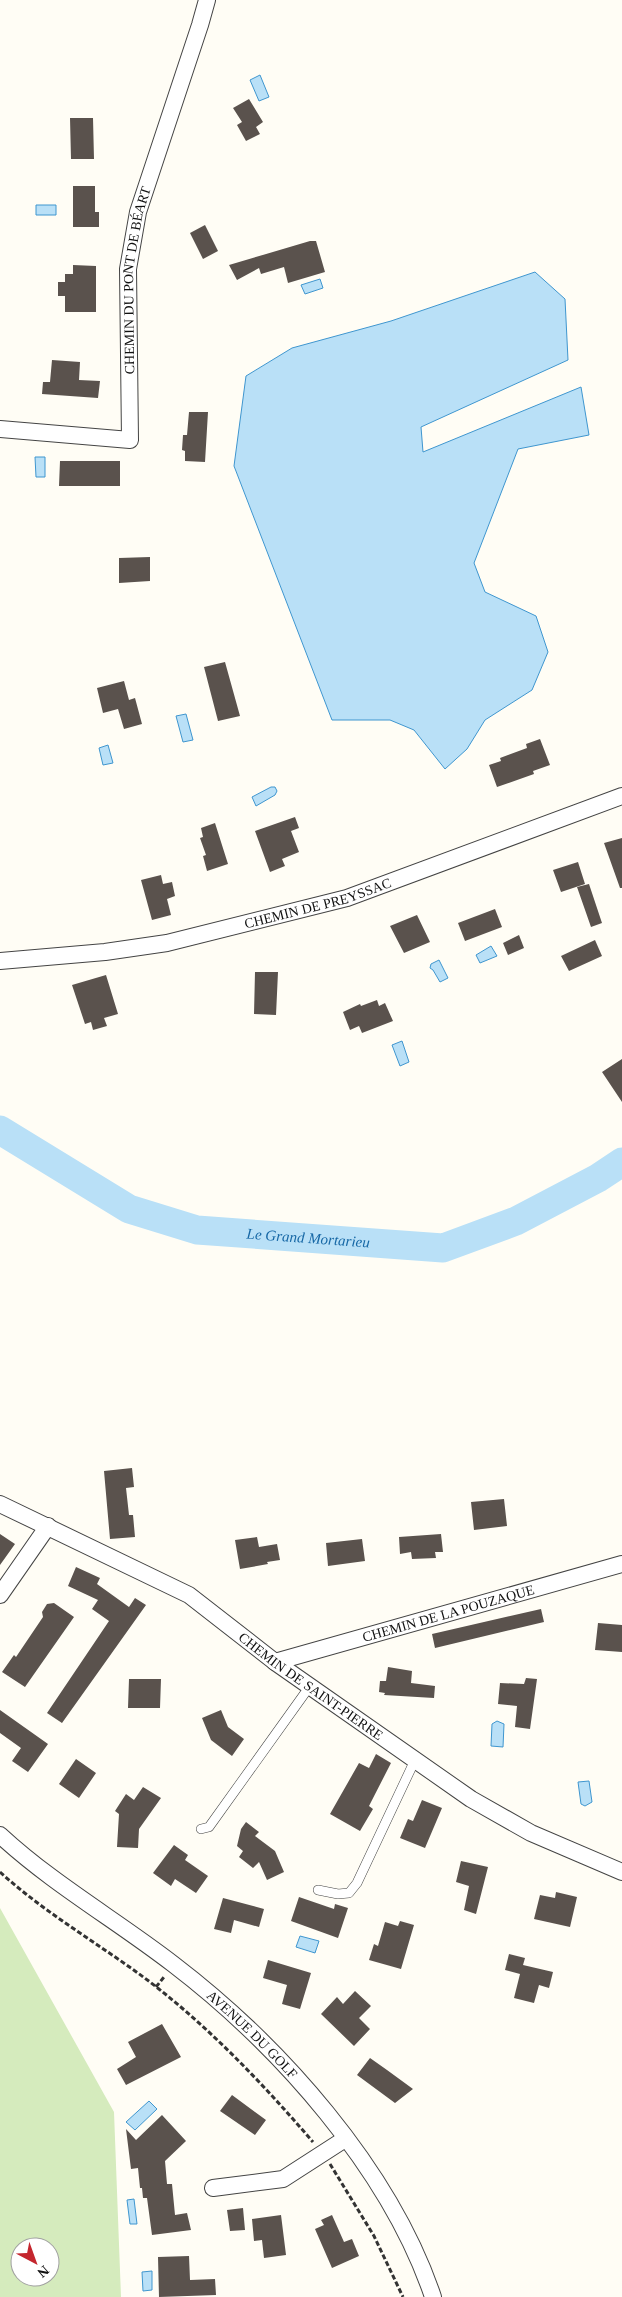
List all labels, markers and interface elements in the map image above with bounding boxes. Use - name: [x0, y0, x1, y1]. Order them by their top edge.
- street label: CHEMIN DU PONT DE BÉART: [120, 184, 154, 374]
- street label: CHEMIN DE PREYSSAC: [243, 875, 393, 931]
- water label: Le Grand Mortarieu: [245, 1226, 370, 1251]
- street label: CHEMIN DE LA POUZAQUE: [361, 1582, 536, 1644]
- street label: CHEMIN DE SAINT-PIERRE: [236, 1629, 386, 1743]
- street label: AVENUE DU GOLF: [204, 1987, 301, 2081]
- north arrow: [10, 2237, 60, 2287]
- text: N: [34, 2262, 52, 2280]

